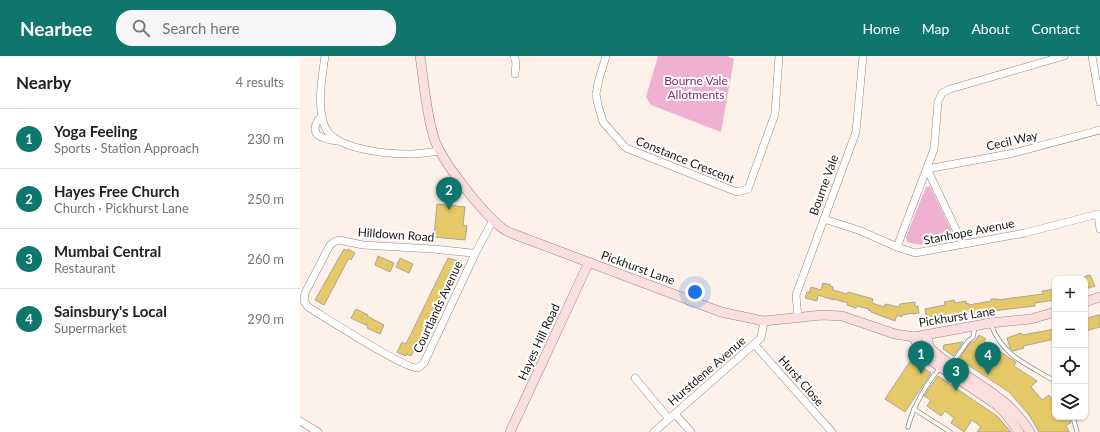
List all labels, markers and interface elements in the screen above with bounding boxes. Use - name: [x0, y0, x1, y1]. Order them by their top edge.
- search box: [116, 10, 396, 46]
- text: Nearbee: [20, 17, 92, 40]
- icon: search: [130, 17, 152, 39]
- text: Search here: [162, 19, 240, 37]
- text: Home: [862, 20, 900, 37]
- text: Map: [922, 20, 949, 37]
- text: About: [971, 20, 1009, 37]
- text: Contact: [1031, 20, 1080, 37]
- text: Nearby: [16, 72, 71, 93]
- park label: Bourne Vale Allotments: [664, 73, 728, 102]
- text: 4 results: [236, 74, 284, 90]
- text: Yoga Feeling: [54, 122, 138, 140]
- street label: Cecil Way: [985, 127, 1040, 154]
- text: 1: [25, 131, 33, 147]
- text: 230 m: [247, 131, 284, 147]
- street label: Constance Crescent: [634, 133, 737, 186]
- text: Sports · Station Approach: [54, 140, 199, 156]
- street label: Bourne Vale: [806, 152, 841, 217]
- pin: 2: [436, 177, 462, 210]
- text: Hayes Free Church: [54, 182, 180, 200]
- text: 2: [25, 191, 33, 207]
- text: 250 m: [247, 191, 284, 207]
- text: Church · Pickhurst Lane: [54, 200, 189, 216]
- street label: Stanhope Avenue: [922, 215, 1016, 248]
- street label: Hilldown Road: [357, 224, 435, 245]
- text: Mumbai Central: [54, 242, 161, 260]
- street label: Pickhurst Lane: [599, 247, 677, 288]
- text: 3: [25, 251, 33, 267]
- text: 260 m: [247, 251, 284, 267]
- street label: Courtlands Avenue: [410, 258, 465, 355]
- text: Restaurant: [54, 260, 116, 276]
- map controls: [1052, 276, 1088, 420]
- button: +: [1052, 276, 1088, 312]
- your location: [685, 282, 705, 302]
- street label: Hayes Hill Road: [514, 301, 563, 382]
- text: Sainsbury's Local: [54, 302, 167, 320]
- street label: Pickhurst Lane: [918, 303, 996, 330]
- text: 4: [25, 311, 33, 327]
- text: 290 m: [247, 311, 284, 327]
- button: −: [1052, 312, 1088, 348]
- text: Supermarket: [54, 320, 127, 336]
- street label: Hurstdene Avenue: [665, 333, 749, 408]
- pin: 1: [908, 341, 934, 374]
- pin: 4: [975, 342, 1001, 375]
- button: locate: [1052, 348, 1088, 384]
- street label: Hurst Close: [775, 352, 827, 409]
- pin: 3: [943, 358, 969, 391]
- button: layers: [1052, 384, 1088, 420]

